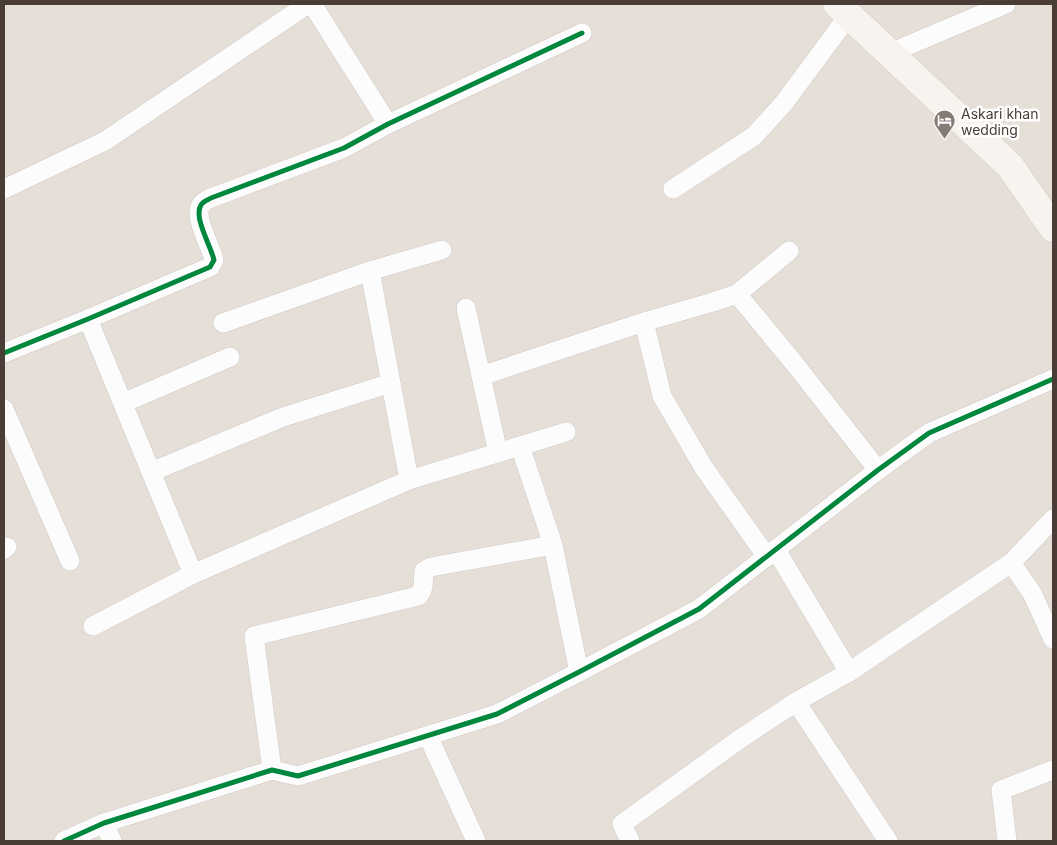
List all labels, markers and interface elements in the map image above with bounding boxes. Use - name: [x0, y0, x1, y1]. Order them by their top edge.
- place label: Askari khan wedding: [961, 105, 1039, 138]
- hotel icon: Askari khan wedding: [933, 109, 957, 140]

